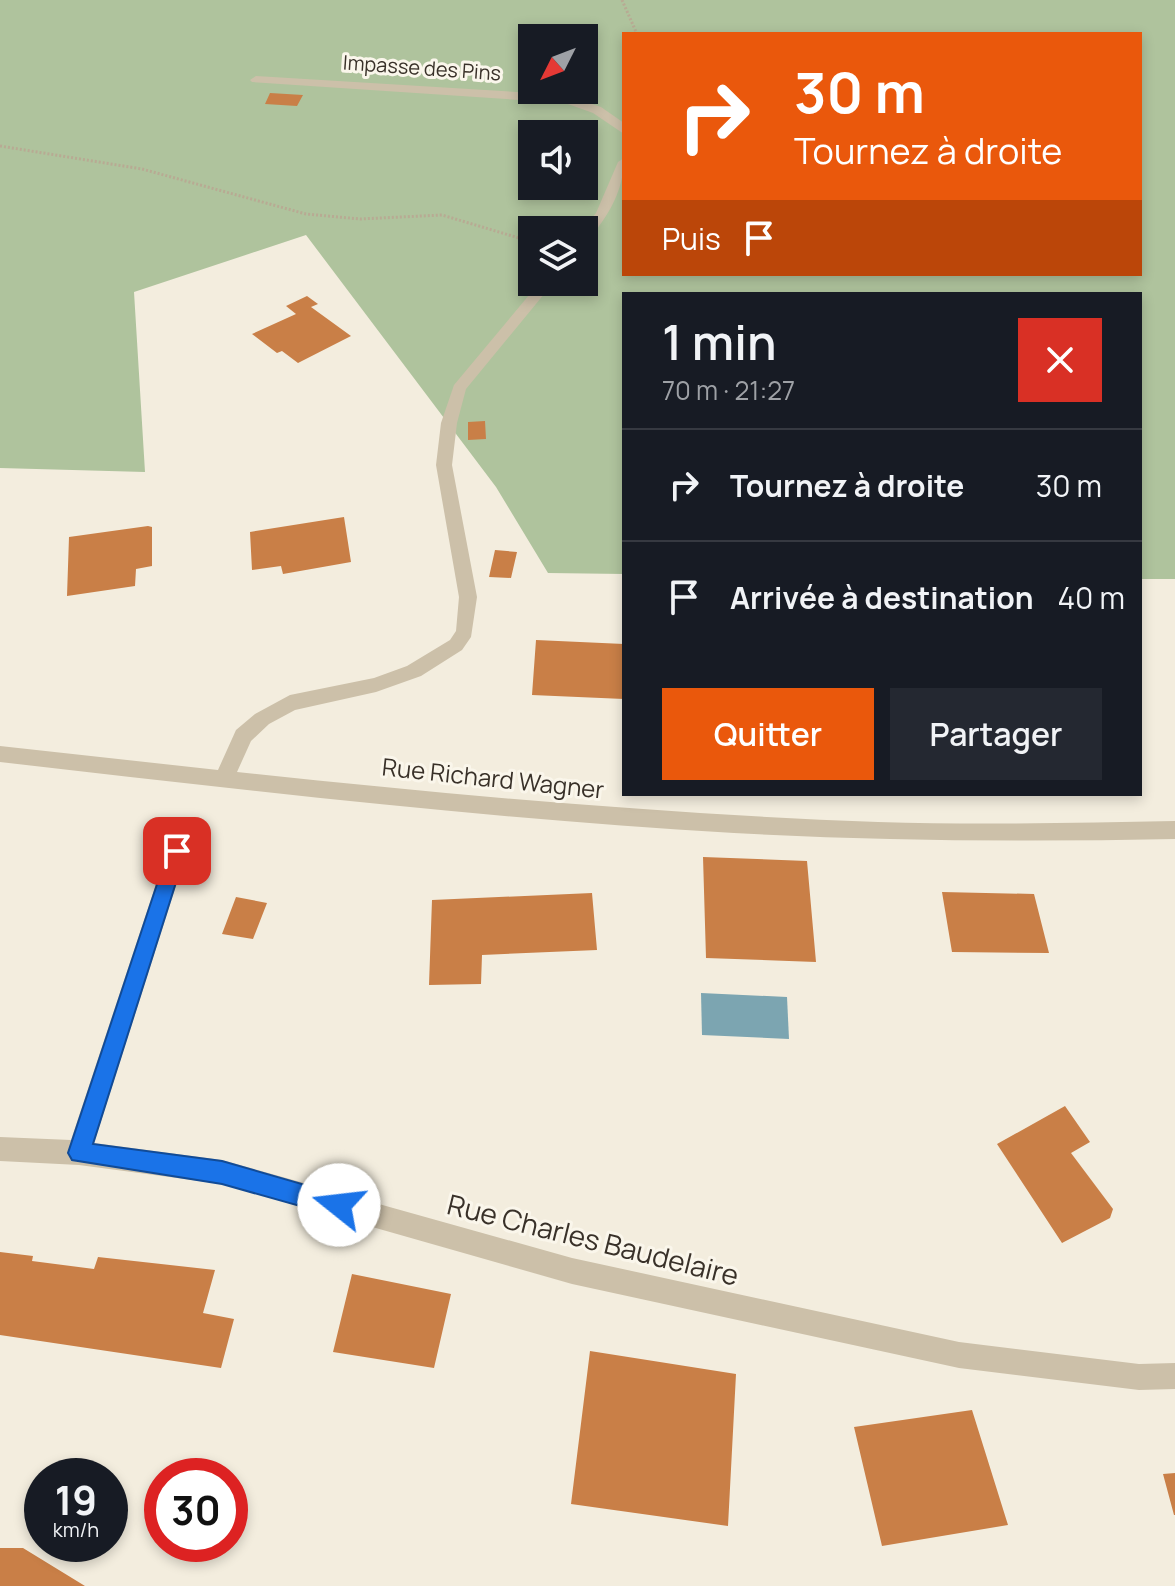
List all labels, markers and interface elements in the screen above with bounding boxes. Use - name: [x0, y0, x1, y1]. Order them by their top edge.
- north arrow: [518, 24, 598, 104]
- map controls: [518, 24, 598, 296]
- street label: Impasse des Pins: [342, 49, 502, 86]
- text: 30 m: [794, 53, 925, 130]
- icon: right: [662, 64, 766, 168]
- button: sound: [518, 120, 598, 200]
- text: Tournez à droite: [794, 126, 1062, 175]
- button: layers: [518, 216, 598, 296]
- icon: arrive: [737, 216, 781, 260]
- text: Puis: [662, 218, 721, 259]
- text: 1 min: [662, 309, 776, 374]
- button: close: [1018, 318, 1102, 402]
- text: 70 m · 21:27: [662, 372, 795, 408]
- icon: right: [662, 463, 706, 507]
- text: Tournez à droite: [730, 465, 964, 506]
- text: 30 m: [1036, 465, 1102, 506]
- icon: arrive: [662, 575, 706, 619]
- text: Arrivée à destination: [730, 577, 1033, 618]
- text: 40 m: [1057, 577, 1125, 618]
- button: Quitter: [662, 688, 874, 780]
- button: Partager: [890, 688, 1102, 780]
- street label: Rue Richard Wagner: [381, 749, 606, 806]
- pin: [143, 817, 211, 885]
- icon: arrive: [155, 829, 199, 873]
- position arrow: [297, 1163, 381, 1247]
- street label: Rue Charles Baudelaire: [444, 1184, 743, 1294]
- speed limit sign: 30: [144, 1458, 248, 1562]
- text: 19: [55, 1472, 97, 1527]
- text: km/h: [53, 1516, 99, 1543]

